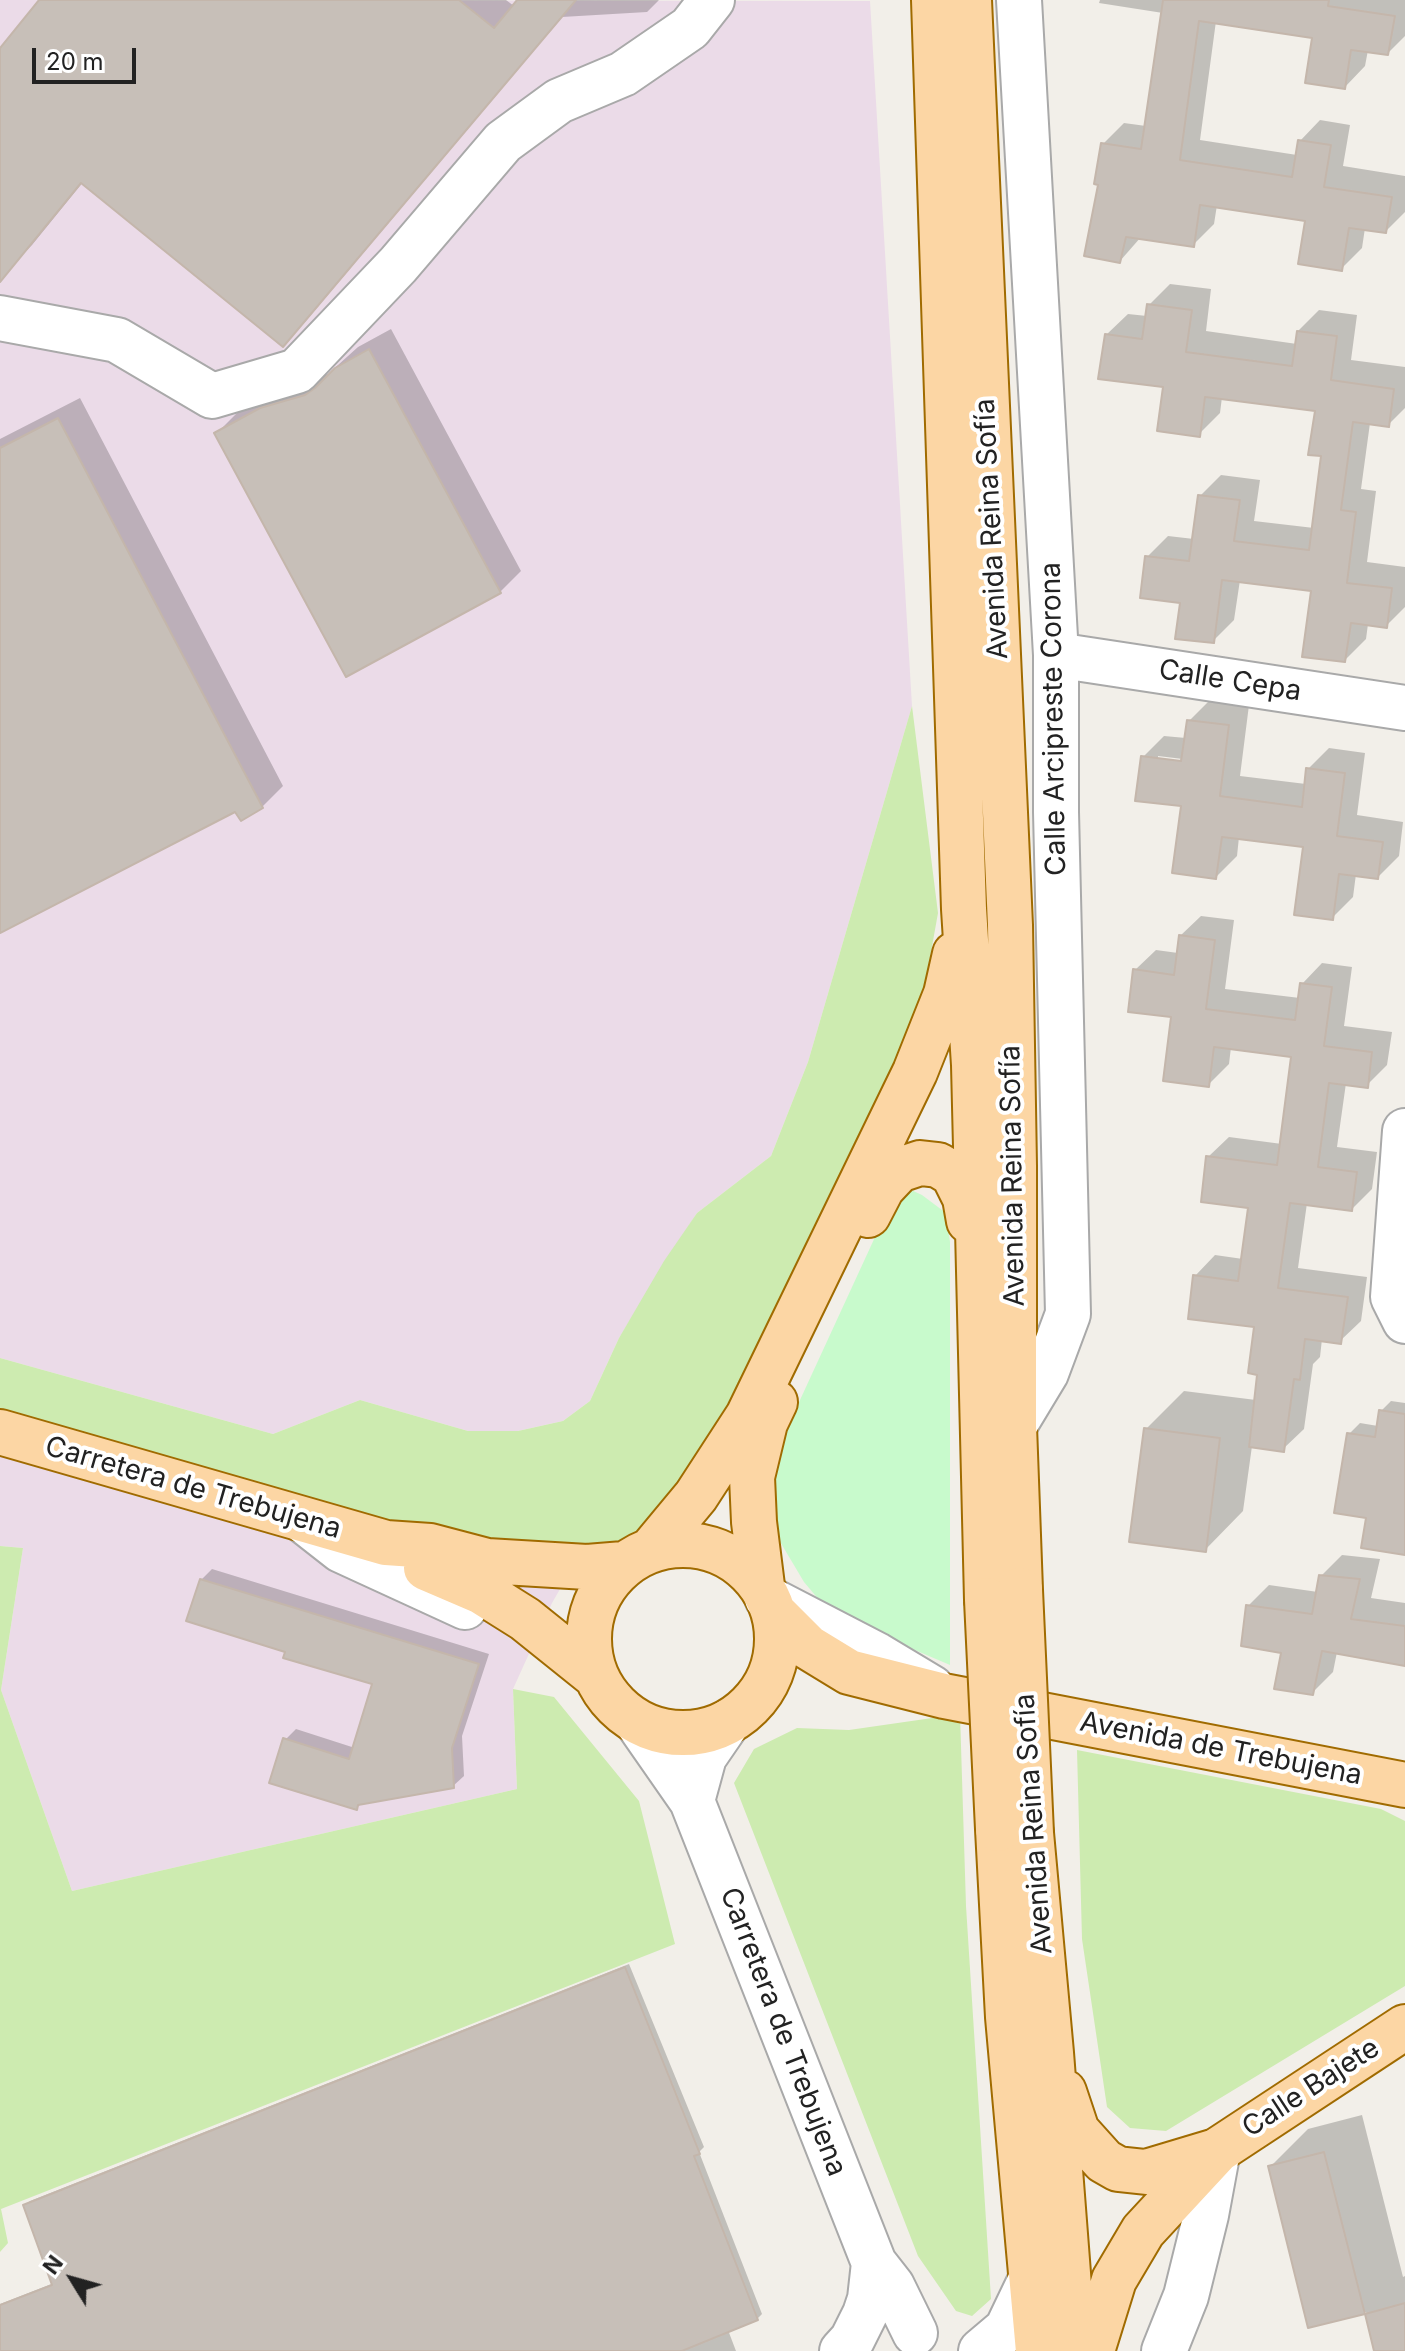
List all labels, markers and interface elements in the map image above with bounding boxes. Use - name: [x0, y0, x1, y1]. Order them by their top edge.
- scale bar: [36, 32, 140, 82]
- text: 20 m: [46, 47, 104, 76]
- street label: Avenida Reina Sofía: [968, 398, 1016, 660]
- street label: Calle Arcipreste Corona: [1034, 562, 1074, 876]
- street label: Calle Cepa: [1156, 653, 1304, 709]
- street label: Avenida Reina Sofía: [994, 1045, 1032, 1307]
- street label: Carretera de Trebujena: [41, 1430, 345, 1546]
- street label: Avenida Reina Sofía: [1008, 1692, 1060, 1956]
- street label: Avenida de Trebujena: [1077, 1705, 1365, 1793]
- street label: Carretera de Trebujena: [712, 1883, 854, 2181]
- street label: Calle Bajete: [1236, 2031, 1386, 2145]
- north arrow: [32, 2239, 112, 2319]
- text: N: [37, 2250, 68, 2279]

